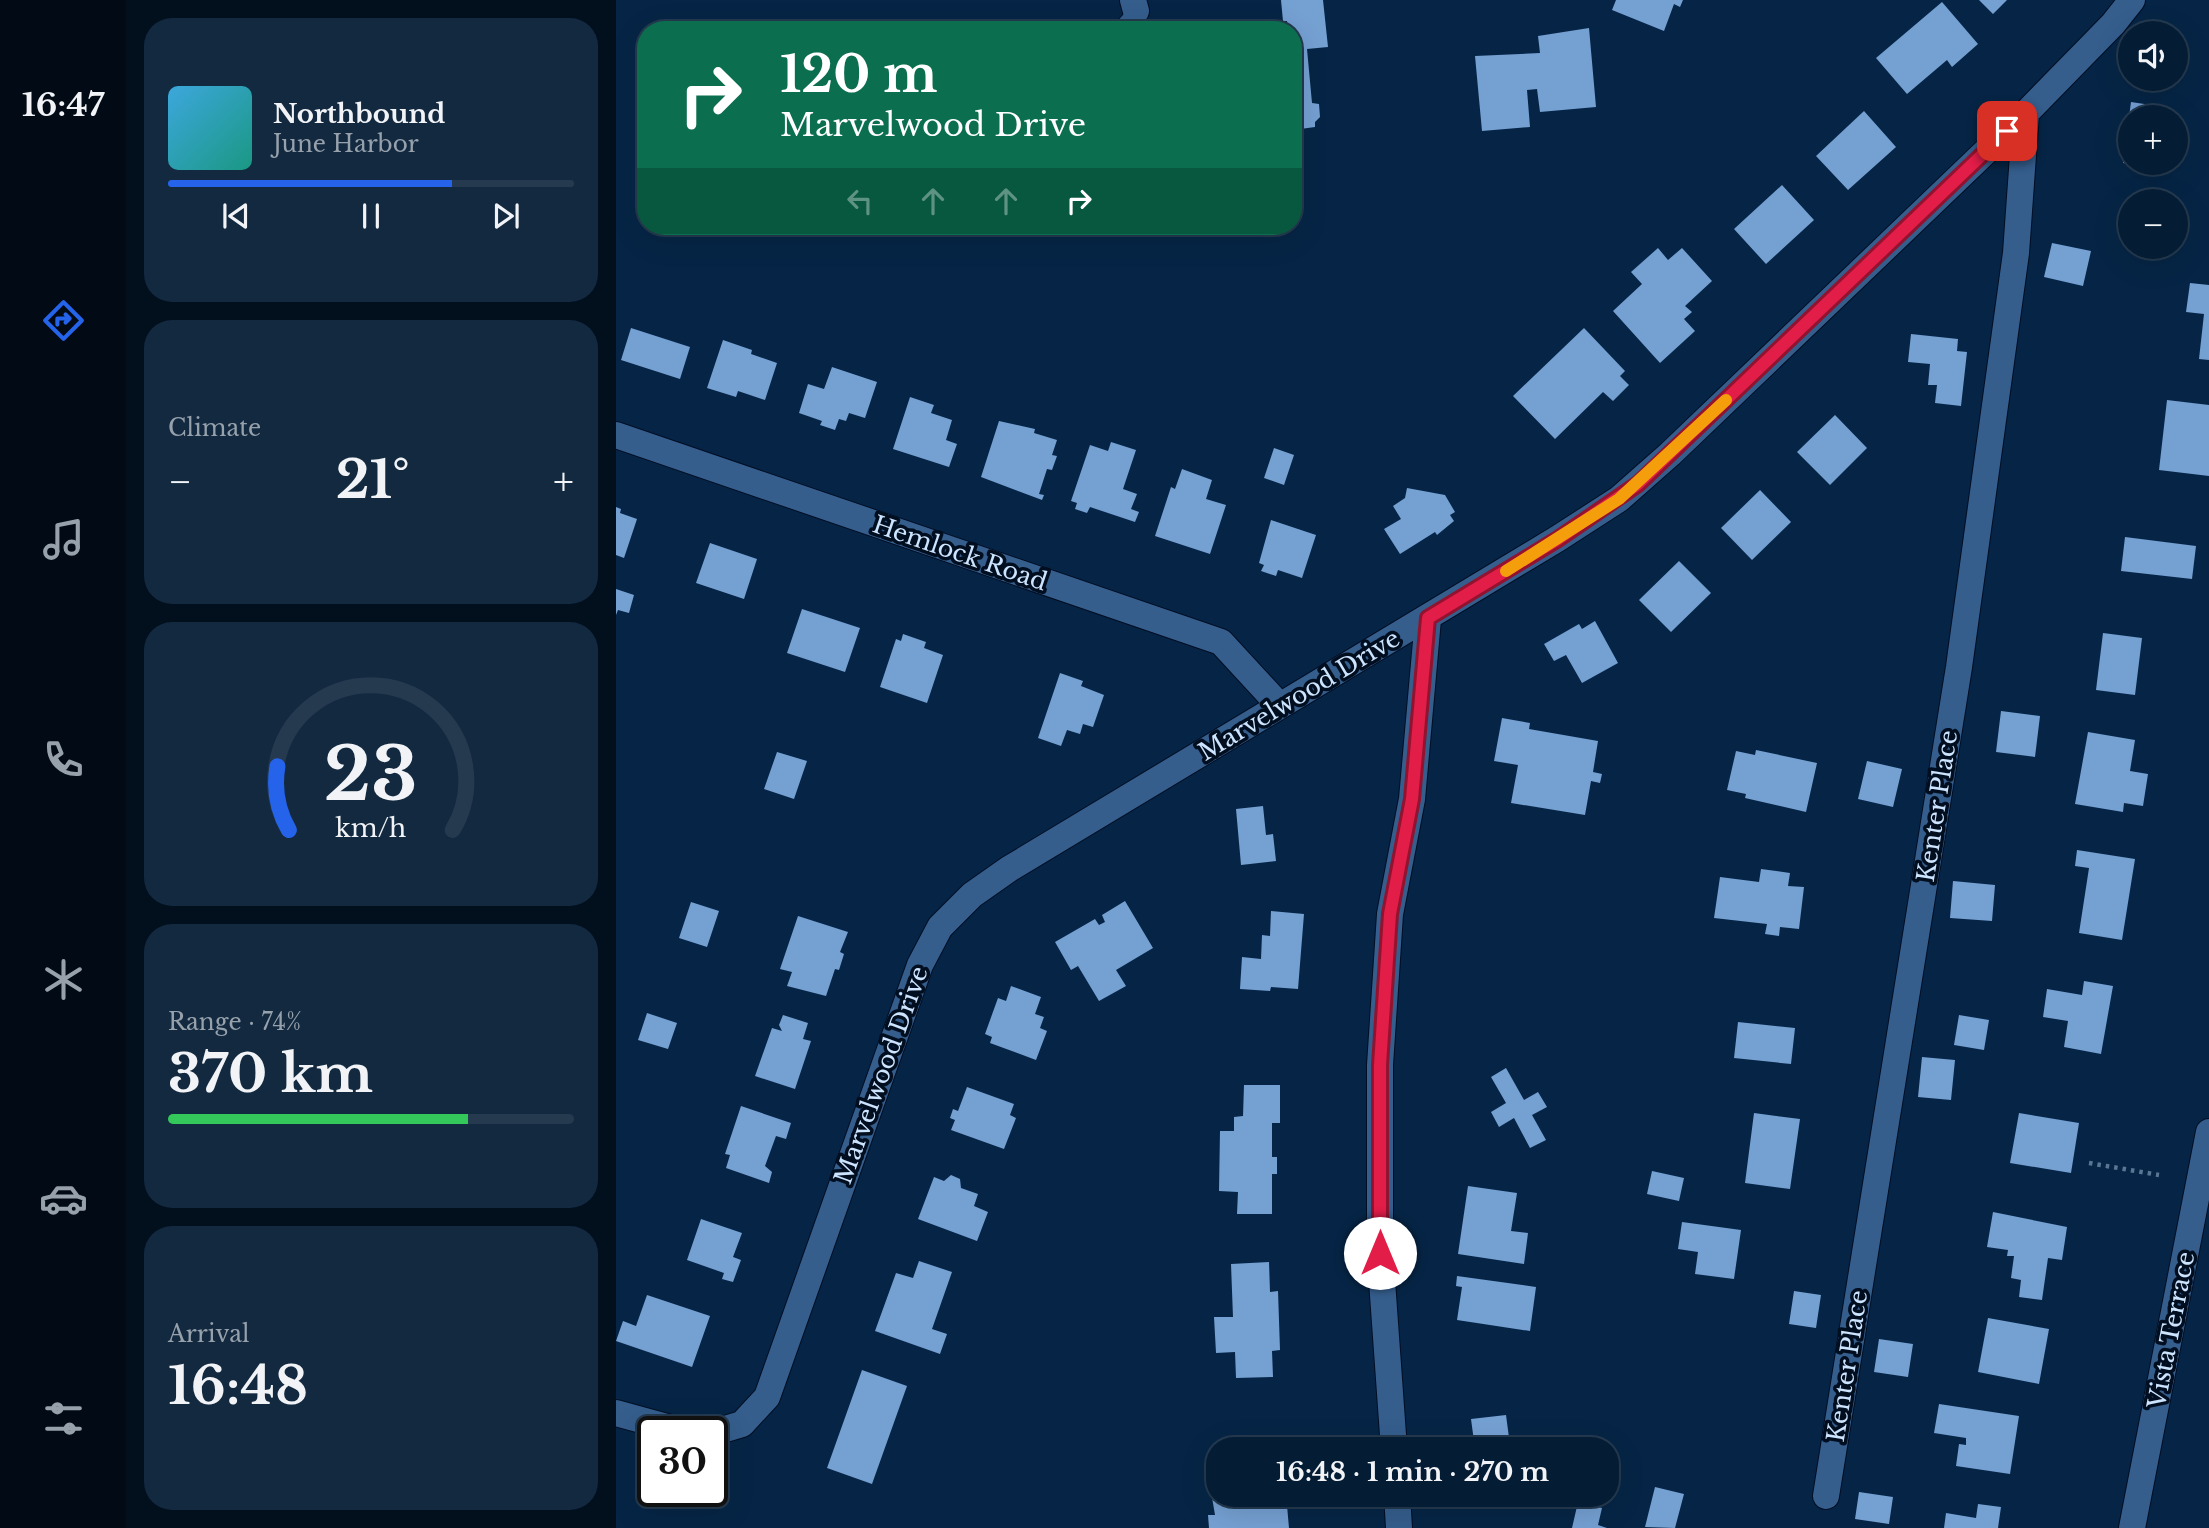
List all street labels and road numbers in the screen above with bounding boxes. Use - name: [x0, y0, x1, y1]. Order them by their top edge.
- street label: Hemlock Road: [869, 510, 1051, 596]
- street label: Marvelwood Drive: [1193, 623, 1405, 767]
- street label: Kenter Place: [1911, 728, 1963, 884]
- street label: Marvelwood Drive: [828, 962, 934, 1188]
- street label: Vista Terrace: [2141, 1249, 2200, 1412]
- street label: Kenter Place: [1821, 1288, 1873, 1444]

